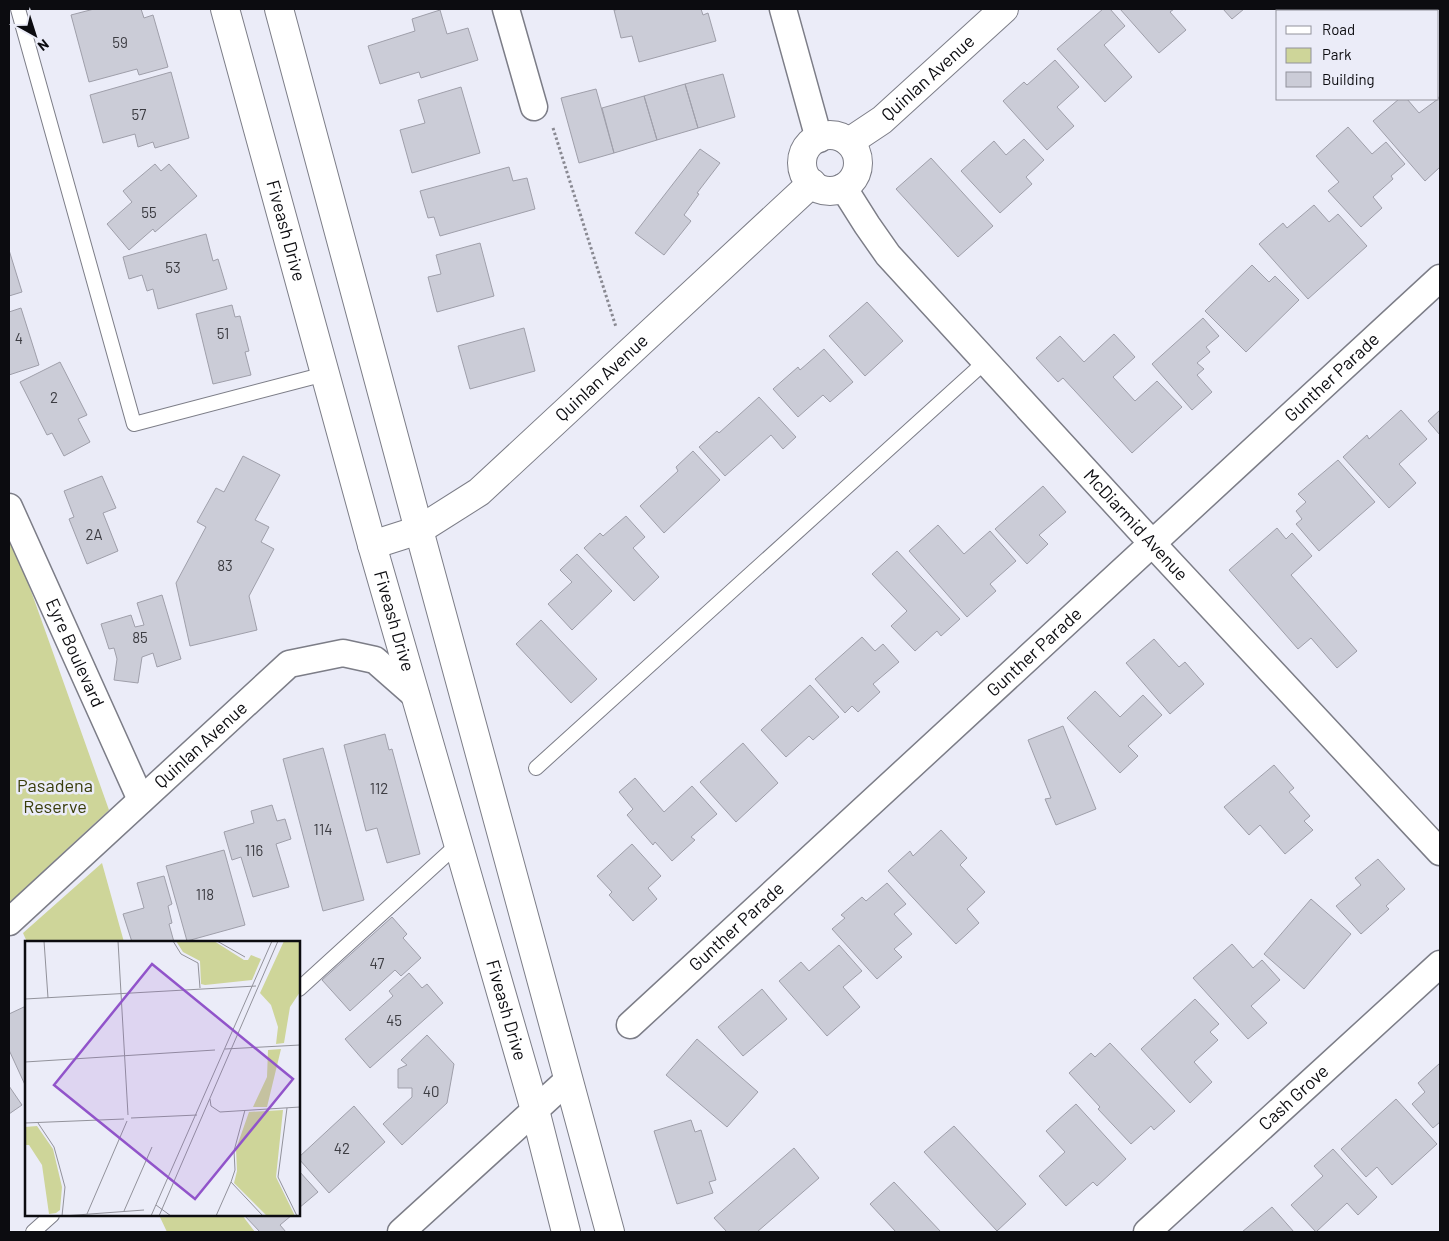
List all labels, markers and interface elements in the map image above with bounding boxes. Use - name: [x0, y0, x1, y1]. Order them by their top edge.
- north arrow: [10, 10, 60, 60]
- legend: [1276, 10, 1439, 100]
- text: Road: [1322, 20, 1355, 38]
- street label: Quinlan Avenue: [876, 29, 979, 125]
- house number: 59: [112, 33, 128, 51]
- text: N: [35, 36, 52, 55]
- text: Park: [1322, 45, 1352, 63]
- text: Building: [1322, 70, 1375, 88]
- house number: 57: [132, 105, 146, 123]
- street label: Fiveash Drive: [262, 178, 311, 284]
- house number: 55: [141, 203, 157, 221]
- house number: 53: [165, 258, 181, 276]
- house number: 51: [217, 324, 229, 342]
- street label: Gunther Parade: [1279, 328, 1383, 426]
- house number: 4: [15, 329, 23, 347]
- street label: Quinlan Avenue: [550, 329, 652, 426]
- house number: 2: [50, 388, 58, 406]
- street label: McDiarmid Avenue: [1080, 464, 1193, 585]
- house number: 2A: [85, 525, 103, 543]
- house number: 83: [217, 556, 233, 574]
- street label: Fiveash Drive: [370, 568, 420, 674]
- street label: Eyre Boulevard: [42, 595, 110, 710]
- street label: Gunther Parade: [982, 602, 1086, 701]
- house number: 85: [132, 628, 148, 646]
- street label: Quinlan Avenue: [149, 696, 251, 793]
- park label: Pasadena Reserve: [17, 774, 93, 817]
- house number: 112: [370, 779, 388, 797]
- house number: 114: [314, 820, 332, 838]
- house number: 116: [245, 841, 263, 859]
- street label: Gunther Parade: [684, 877, 788, 975]
- house number: 118: [196, 885, 214, 903]
- inset map: [25, 941, 300, 1216]
- house number: 47: [370, 954, 384, 972]
- street label: Fiveash Drive: [482, 957, 532, 1063]
- house number: 45: [386, 1011, 402, 1029]
- street label: Cash Grove: [1254, 1060, 1333, 1134]
- house number: 40: [423, 1082, 439, 1100]
- house number: 42: [334, 1139, 350, 1157]

